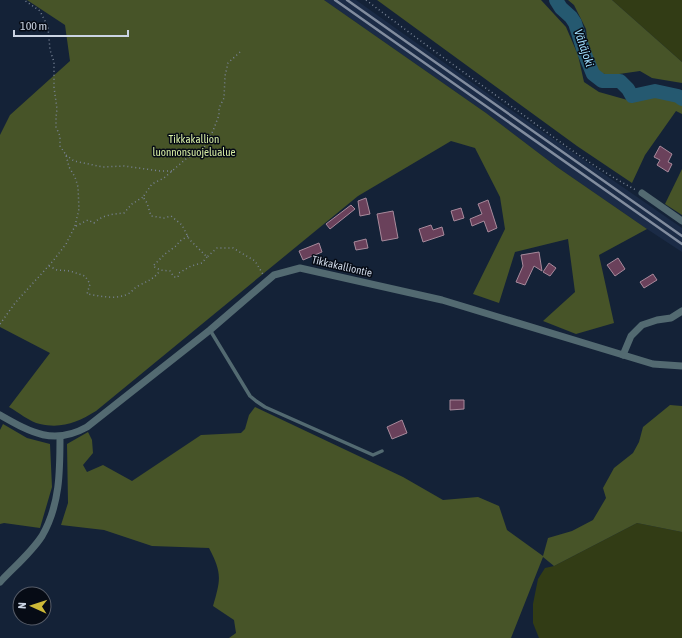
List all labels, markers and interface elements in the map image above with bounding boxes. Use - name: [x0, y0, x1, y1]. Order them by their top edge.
- scale bar: [14, 12, 128, 38]
- text: 100 m: [20, 19, 47, 33]
- water label: Vähäjoki: [571, 27, 597, 69]
- park label: Tikkakallion luonnonsuojelualue: [152, 133, 236, 158]
- street label: Tikkakalliontie: [311, 253, 373, 279]
- north arrow: [12, 586, 52, 626]
- text: N: [16, 602, 28, 609]

